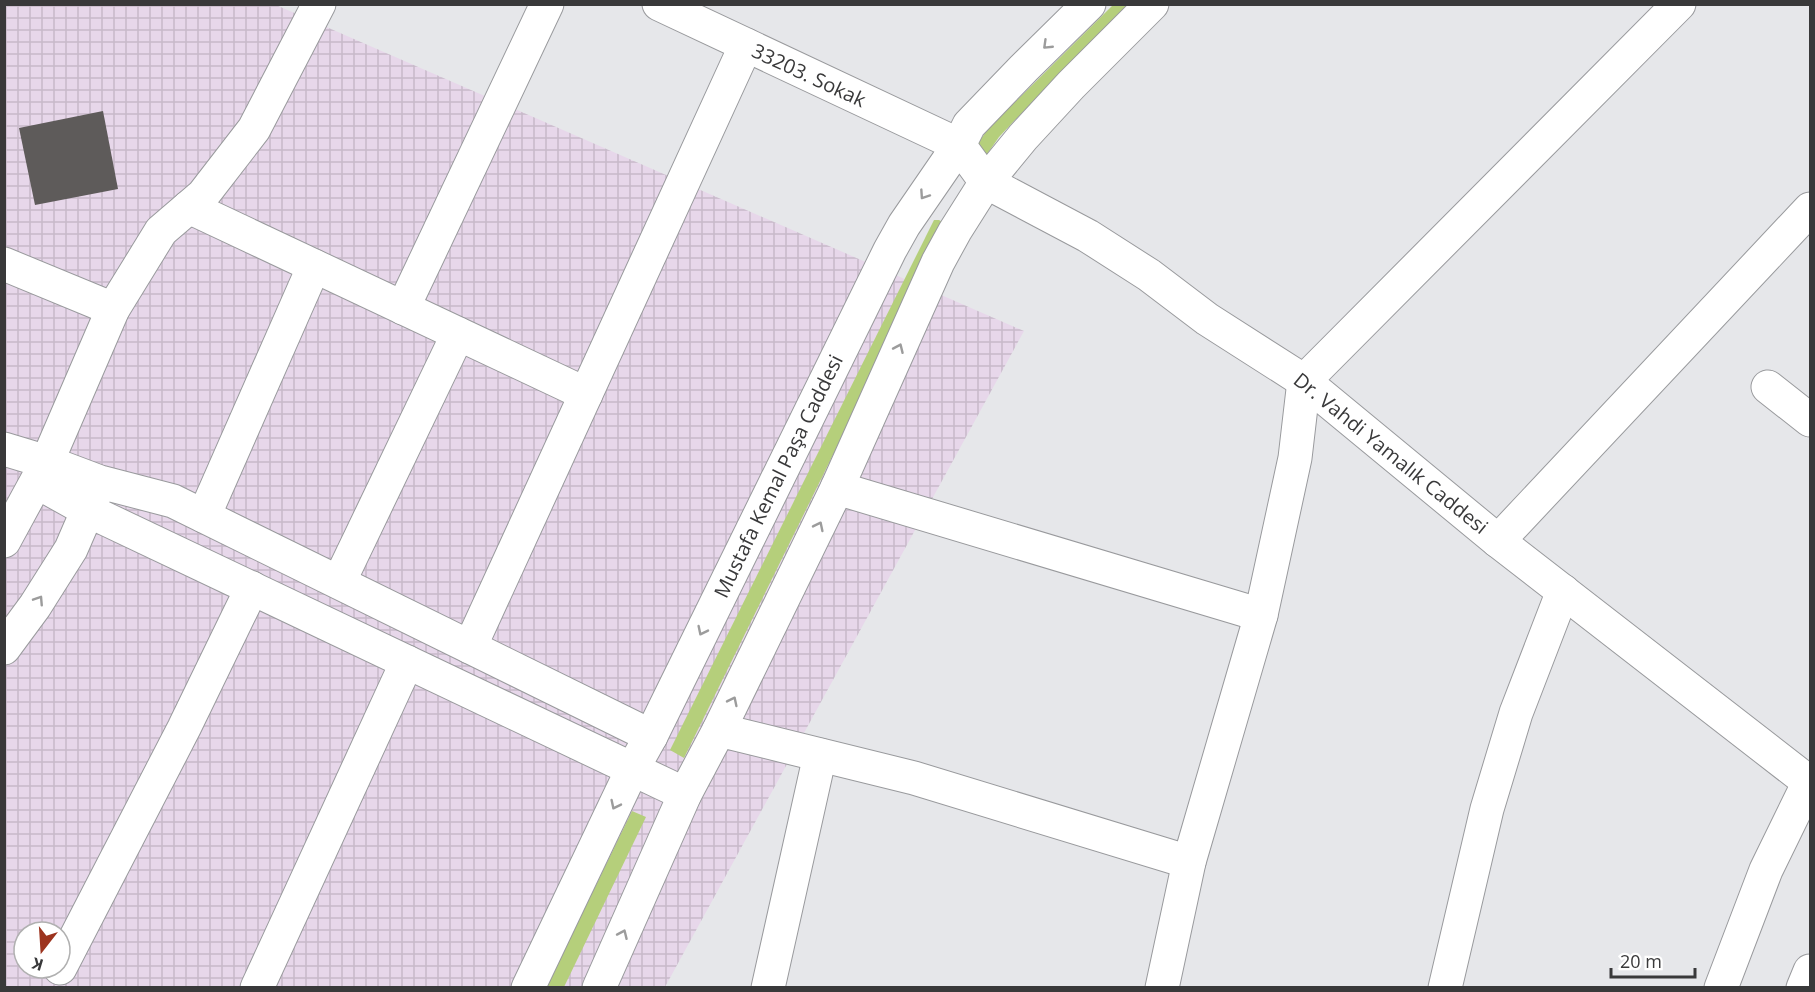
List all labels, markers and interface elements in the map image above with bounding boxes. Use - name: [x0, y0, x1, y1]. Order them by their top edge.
- street label: 33203. Sokak: [748, 37, 871, 113]
- one-way arrow: [1044, 38, 1055, 49]
- one-way arrow: [920, 189, 931, 200]
- one-way arrow: [892, 344, 904, 355]
- street label: Mustafa Kemal Paşa Caddesi: [707, 350, 849, 602]
- street label: Dr. Vahdi Yamalık Caddesi: [1288, 366, 1494, 540]
- one-way arrow: [811, 521, 823, 532]
- one-way arrow: [31, 596, 43, 606]
- one-way arrow: [698, 624, 710, 635]
- one-way arrow: [726, 697, 738, 708]
- one-way arrow: [610, 799, 622, 810]
- north arrow: [12, 920, 72, 980]
- one-way arrow: [615, 930, 627, 941]
- scale bar: [1611, 941, 1695, 979]
- text: 20 m: [1620, 949, 1662, 973]
- text: K: [29, 952, 46, 976]

